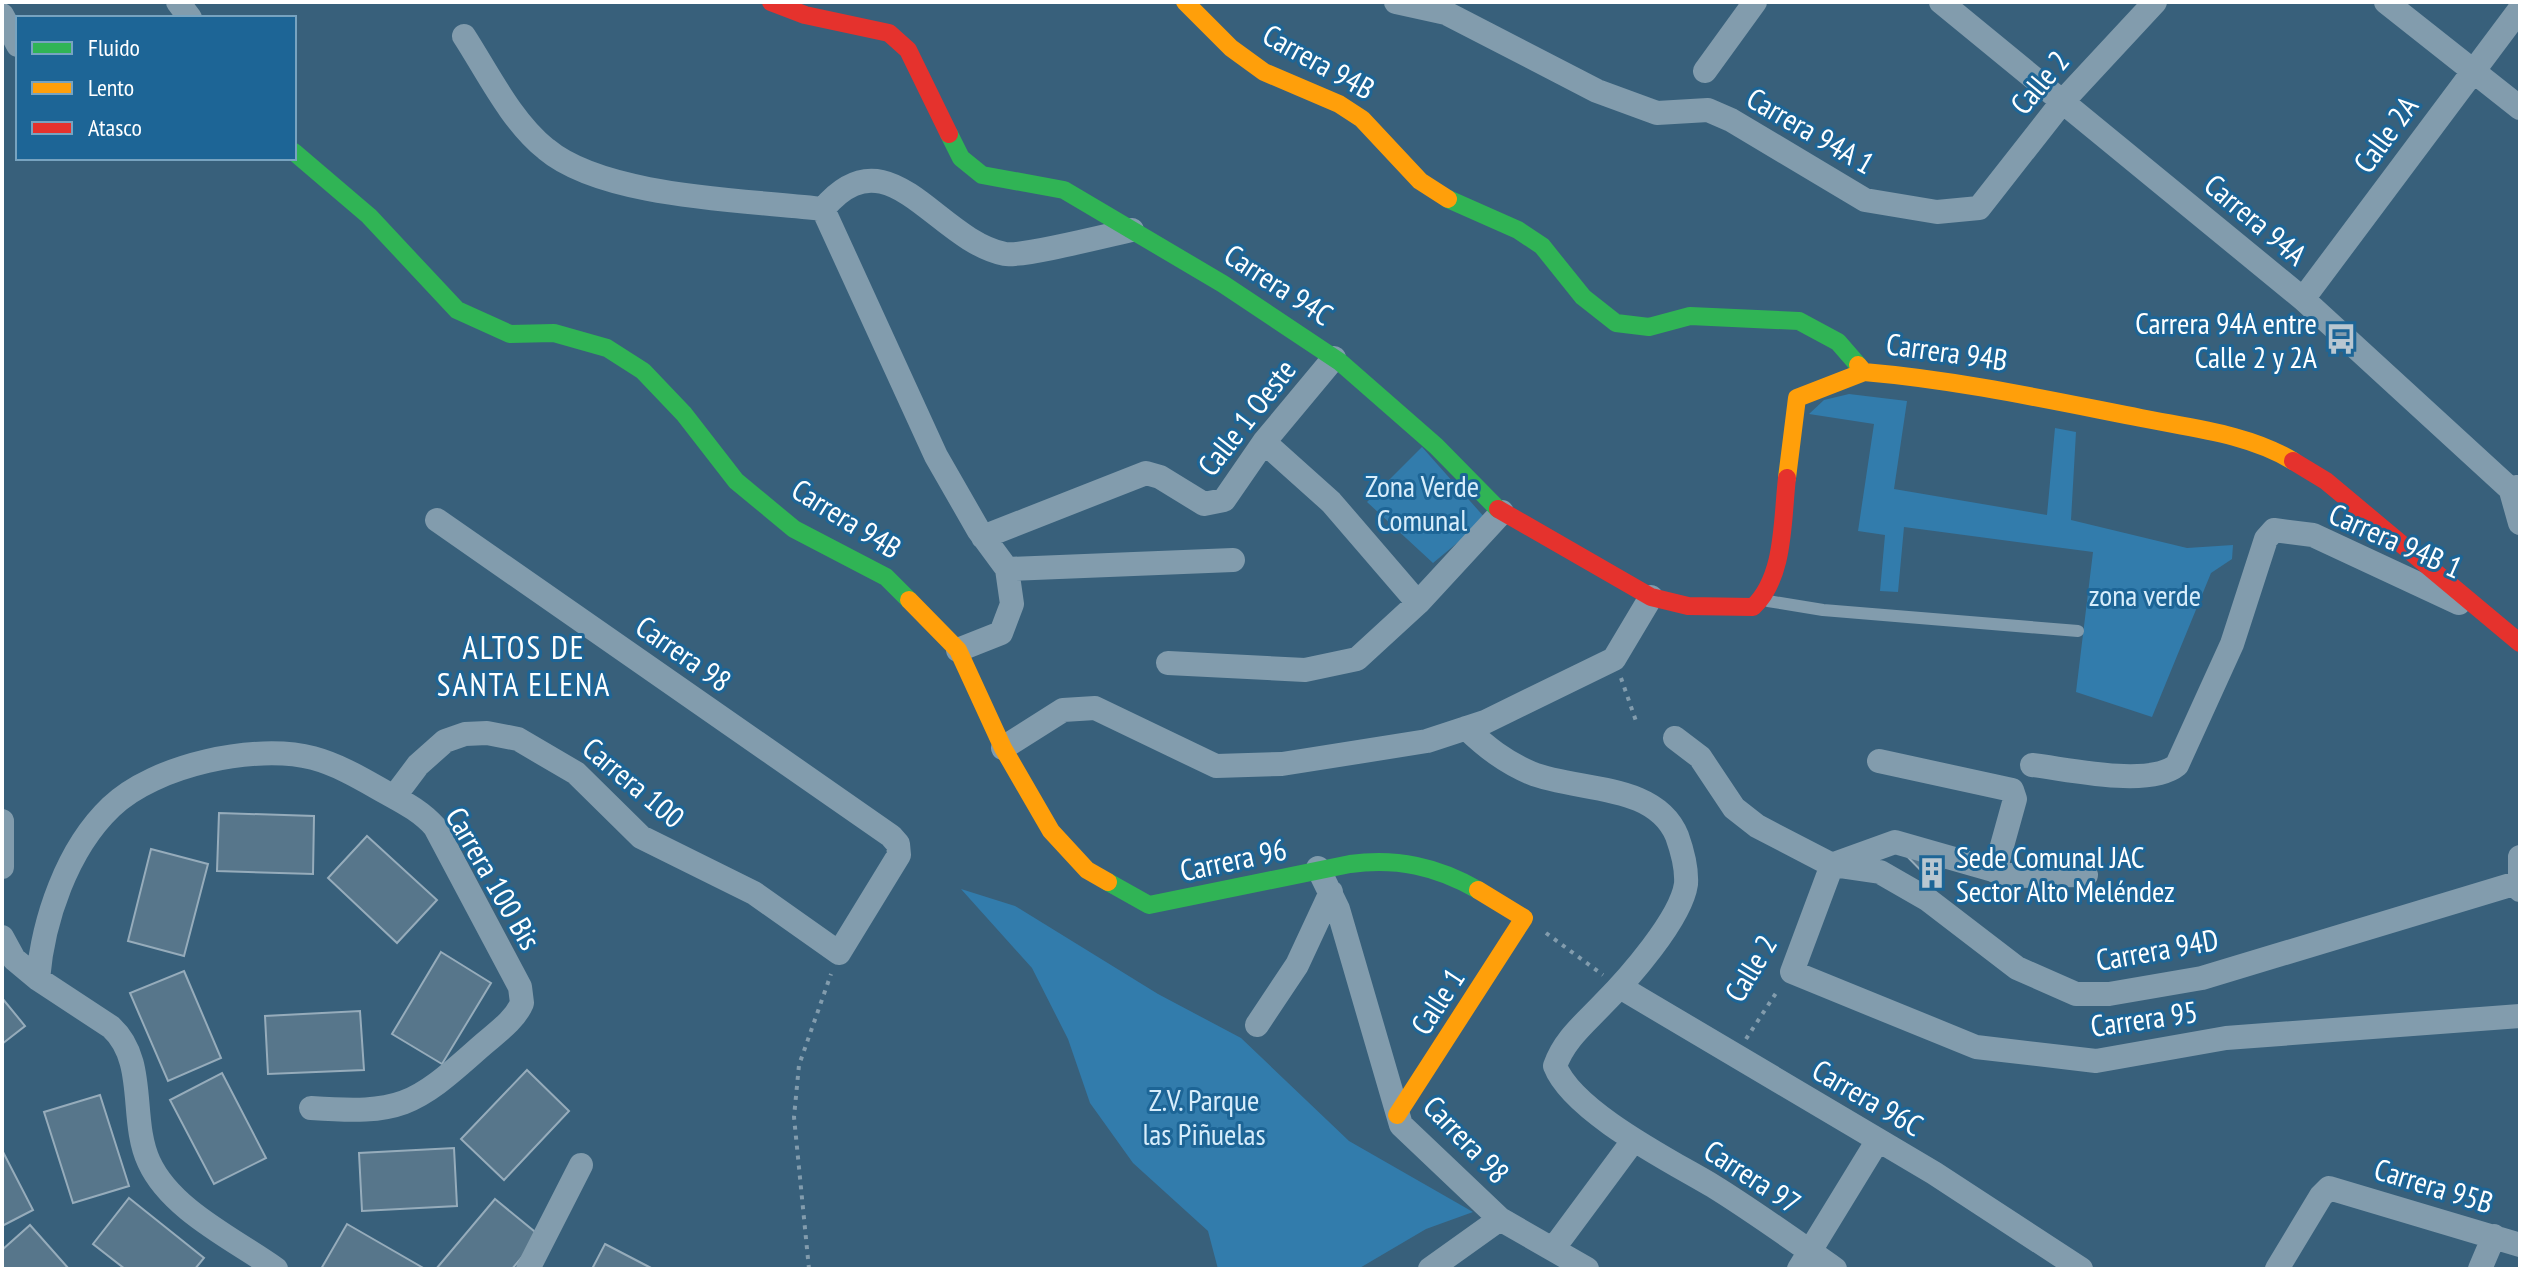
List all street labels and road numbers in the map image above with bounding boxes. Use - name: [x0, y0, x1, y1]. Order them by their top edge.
- street label: Carrera 94B: [1256, 14, 1382, 108]
- street label: Calle 2: [2001, 42, 2077, 122]
- street label: Carrera 94A 1: [1740, 78, 1882, 182]
- street label: Calle 2A: [2344, 87, 2426, 180]
- street label: Carrera 94A: [2197, 165, 2316, 274]
- street label: Carrera 94C: [1217, 235, 1341, 333]
- street label: Carrera 94B: [1884, 323, 2010, 379]
- street label: Calle 1 Oeste: [1188, 351, 1304, 483]
- street label: Carrera 94B: [785, 469, 909, 567]
- street label: Carrera 94B 1: [2323, 493, 2469, 587]
- street label: Carrera 98: [629, 606, 739, 700]
- street label: Carrera 100: [575, 728, 693, 836]
- street label: Carrera 100 Bis: [438, 800, 550, 956]
- street label: Carrera 96: [1176, 829, 1290, 889]
- street label: Carrera 94D: [2093, 919, 2221, 979]
- street label: Calle 2: [1715, 927, 1785, 1009]
- street label: Calle 1: [1401, 960, 1473, 1042]
- street label: Carrera 95: [2088, 991, 2200, 1045]
- street label: Carrera 96C: [1806, 1050, 1930, 1144]
- street label: Carrera 98: [1416, 1087, 1518, 1191]
- street label: Carrera 97: [1697, 1130, 1809, 1222]
- street label: Carrera 95B: [2370, 1149, 2498, 1221]

